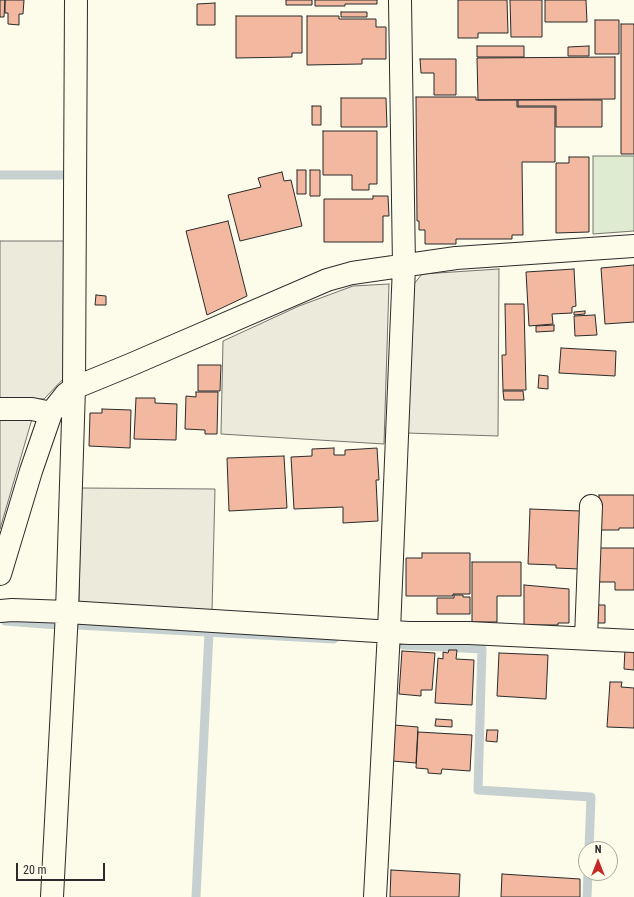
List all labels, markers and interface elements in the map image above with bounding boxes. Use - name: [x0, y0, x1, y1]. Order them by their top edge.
- north arrow: [578, 841, 618, 881]
- text: N: [595, 843, 601, 856]
- scale bar: [18, 855, 107, 881]
- text: 20 m: [23, 863, 47, 877]

